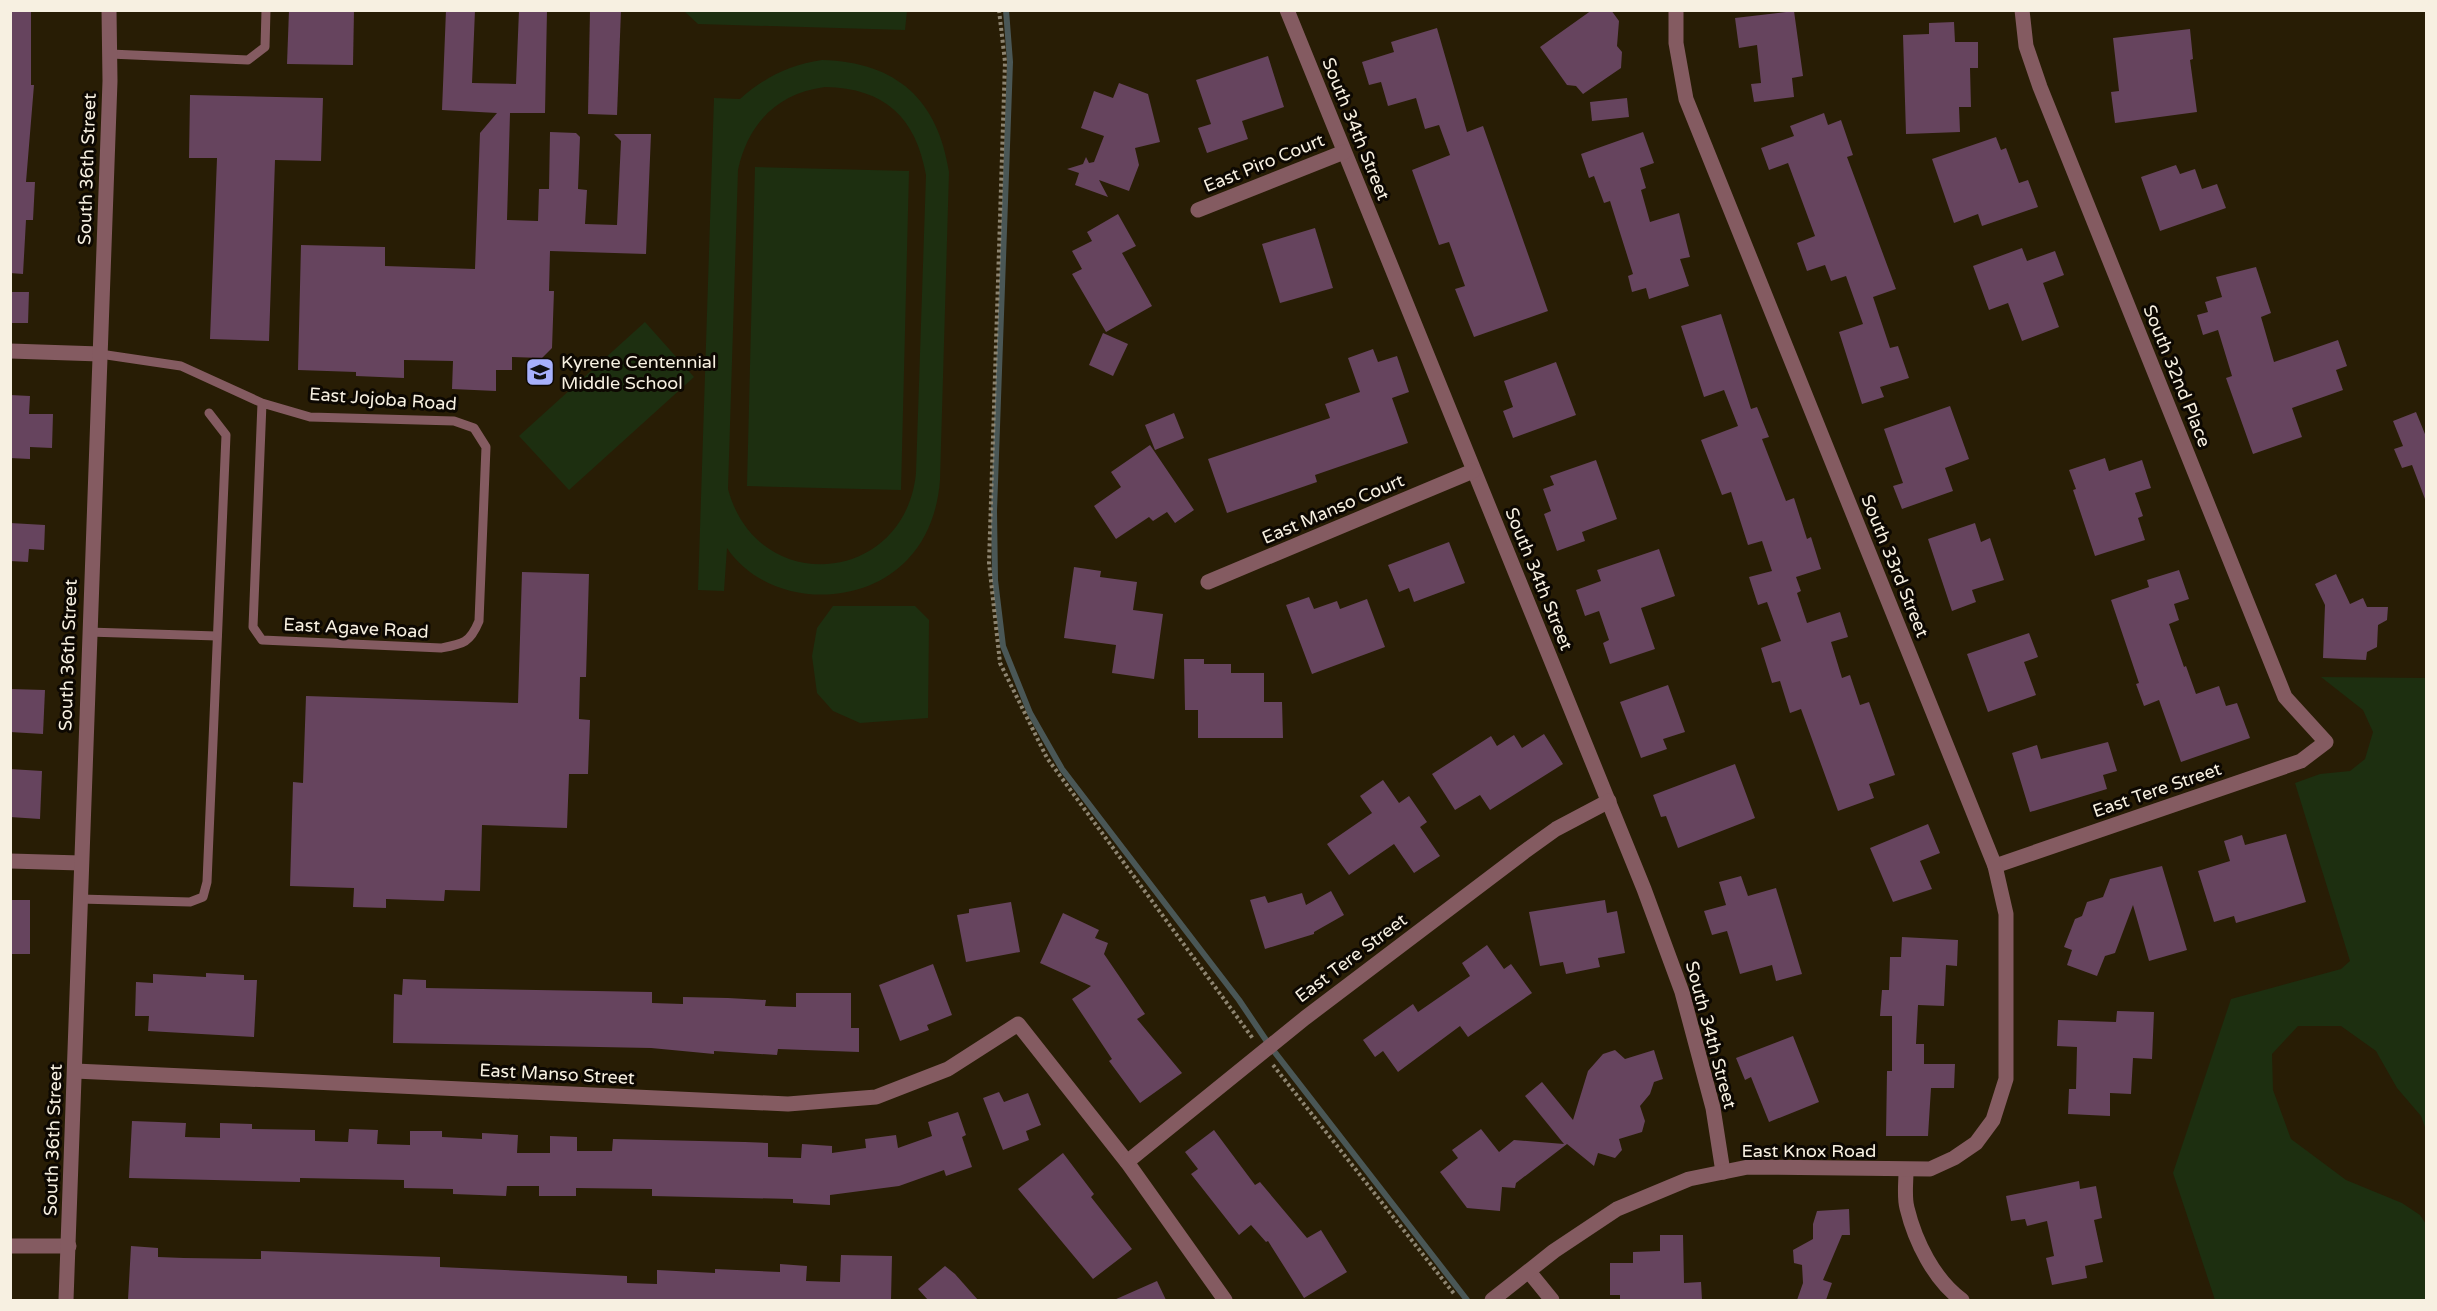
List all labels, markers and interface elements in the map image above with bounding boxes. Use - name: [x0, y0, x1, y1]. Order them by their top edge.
- street label: South 34th Street: [1317, 54, 1395, 204]
- street label: South 36th Street: [73, 93, 101, 245]
- street label: East Piro Court: [1200, 129, 1328, 197]
- street label: South 32nd Place: [2138, 302, 2216, 450]
- place label: Kyrene Centennial Middle School: [561, 351, 716, 394]
- school or university icon: Kyrene Centennial Middle School: [524, 356, 556, 388]
- street label: East Jojoba Road: [308, 383, 458, 415]
- street label: East Manso Court: [1259, 469, 1407, 549]
- street label: South 33rd Street: [1856, 491, 1934, 641]
- street label: South 34th Street: [1500, 504, 1578, 654]
- street label: South 36th Street: [54, 579, 82, 731]
- street label: East Agave Road: [283, 613, 429, 643]
- street label: East Tere Street: [2090, 758, 2224, 822]
- street label: East Tere Street: [1291, 909, 1411, 1007]
- street label: South 34th Street: [1681, 959, 1741, 1111]
- street label: East Manso Street: [479, 1059, 635, 1089]
- street label: South 36th Street: [39, 1064, 67, 1216]
- street label: East Knox Road: [1742, 1140, 1876, 1162]

